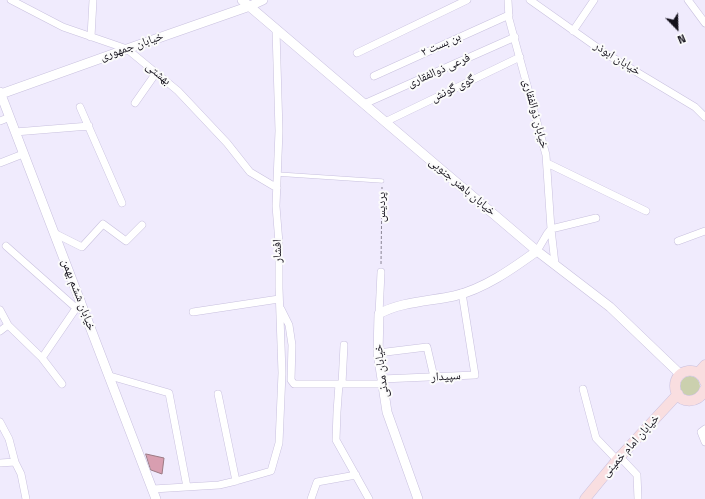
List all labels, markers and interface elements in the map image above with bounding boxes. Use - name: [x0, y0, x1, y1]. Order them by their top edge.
- north arrow: [657, 8, 697, 48]
- street label: خیابان جمهوری: [99, 29, 165, 65]
- street label: بن بست ۲: [419, 30, 463, 60]
- text: N: [675, 30, 688, 48]
- street label: خیابان ابوذر: [591, 39, 643, 79]
- street label: فرعی ذوالفقاری: [405, 51, 473, 91]
- street label: بهشتی: [142, 59, 174, 89]
- street label: گوی گونش: [429, 72, 477, 106]
- street label: خیابان ذوالفقاری: [519, 78, 551, 150]
- street label: خیابان باهنر جنوبی: [426, 155, 498, 219]
- street label: پردیس: [375, 192, 389, 222]
- street label: افشار: [271, 239, 285, 263]
- street label: خیابان ششم بهمن: [58, 257, 98, 333]
- street label: خیابان مدنی: [372, 343, 392, 399]
- street label: سپیدار: [431, 369, 461, 385]
- street label: خیابان امام خمینی: [599, 412, 663, 480]

